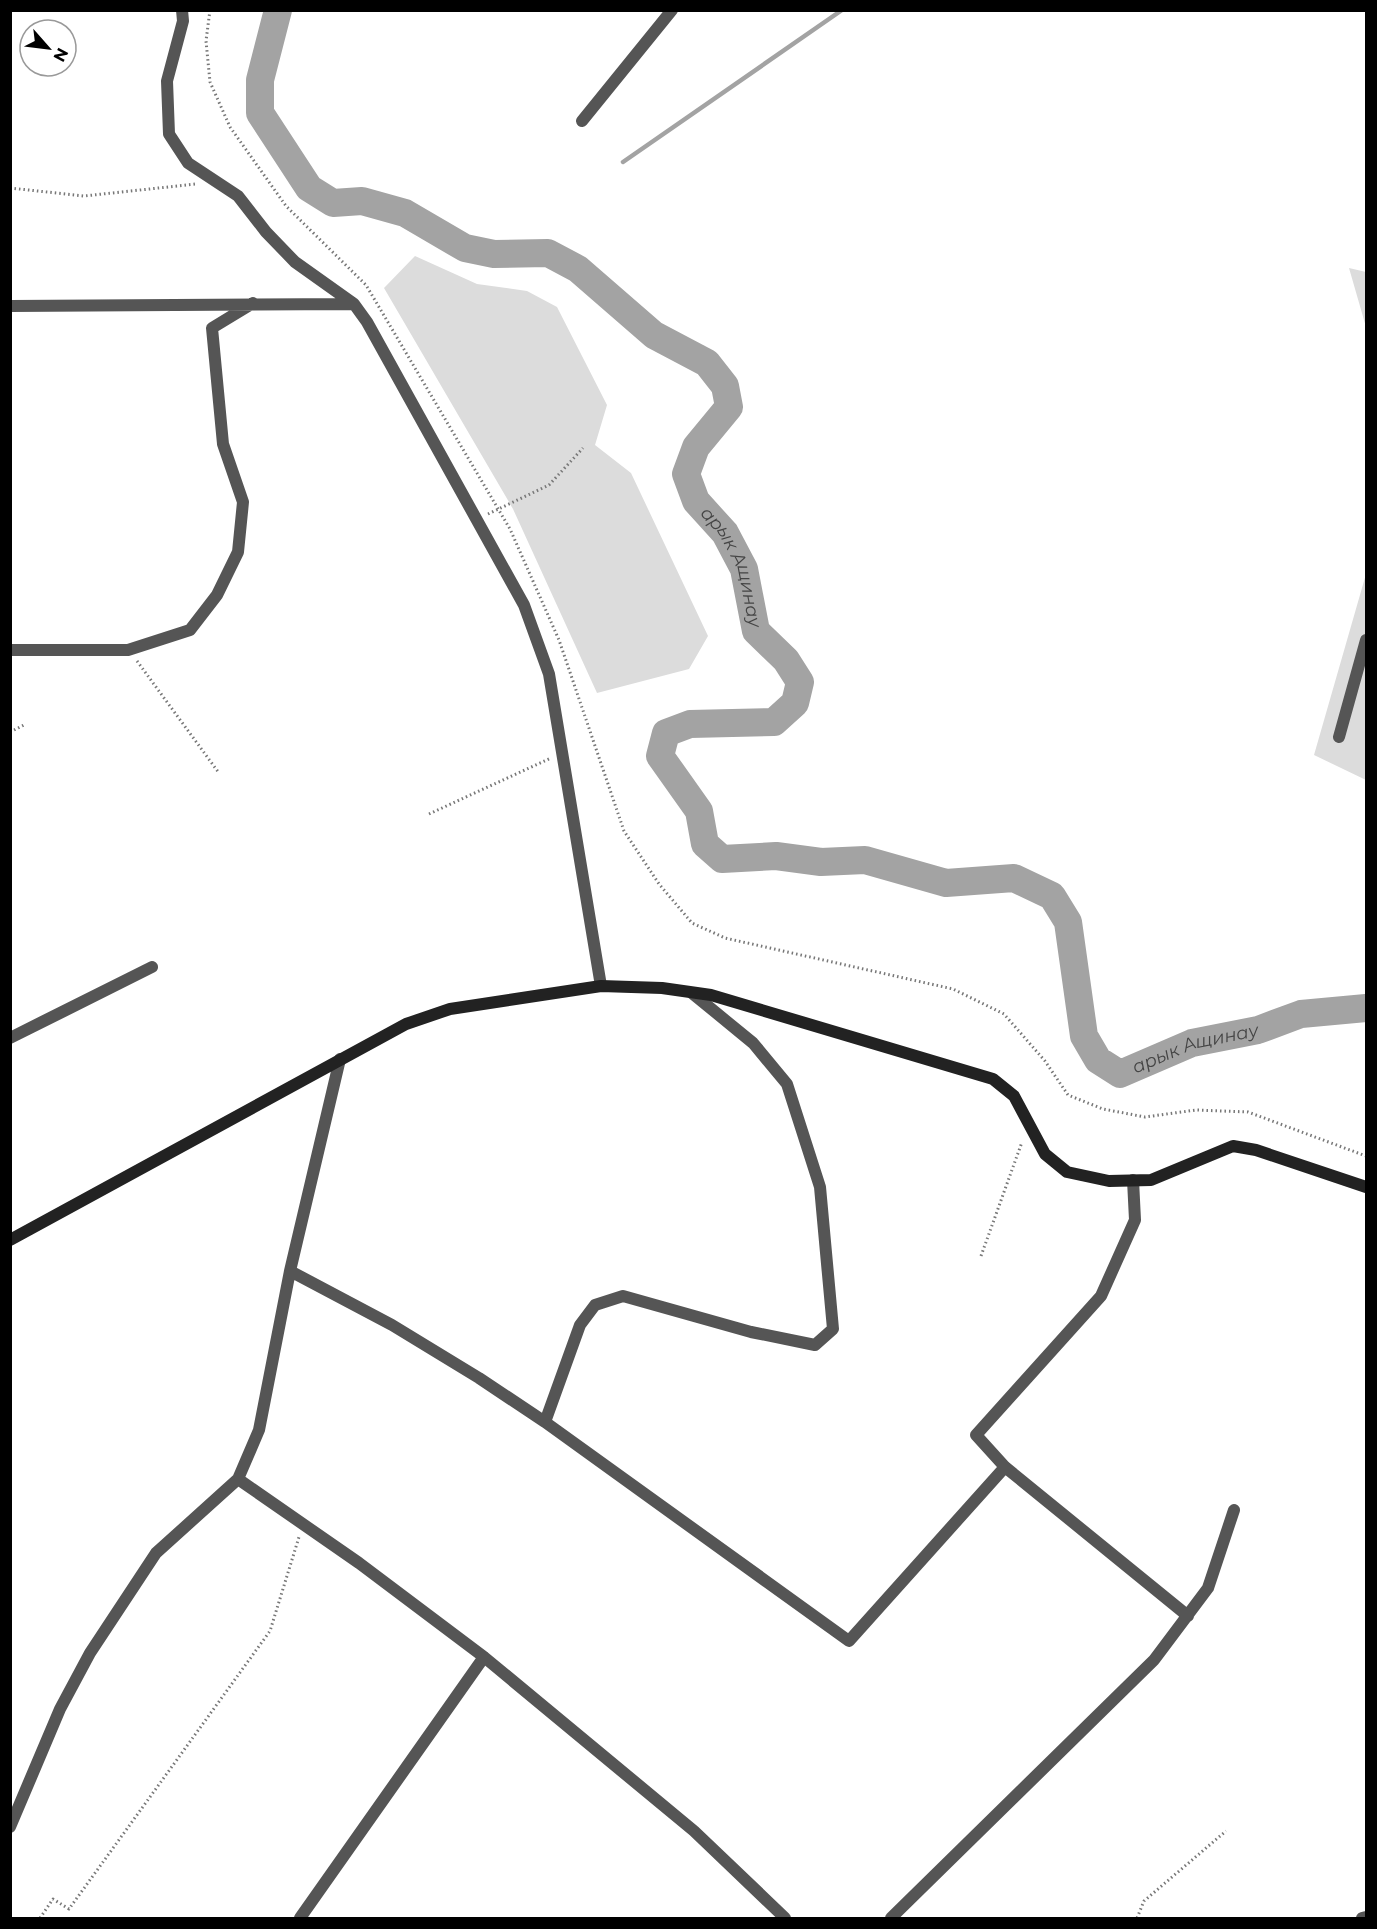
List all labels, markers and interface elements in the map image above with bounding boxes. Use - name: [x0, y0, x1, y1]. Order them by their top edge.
- north arrow: [18, 18, 78, 78]
- text: N: [49, 45, 72, 65]
- water label: арык Ащинау: [696, 502, 766, 630]
- water label: арык Ащинау: [1129, 1019, 1261, 1078]

